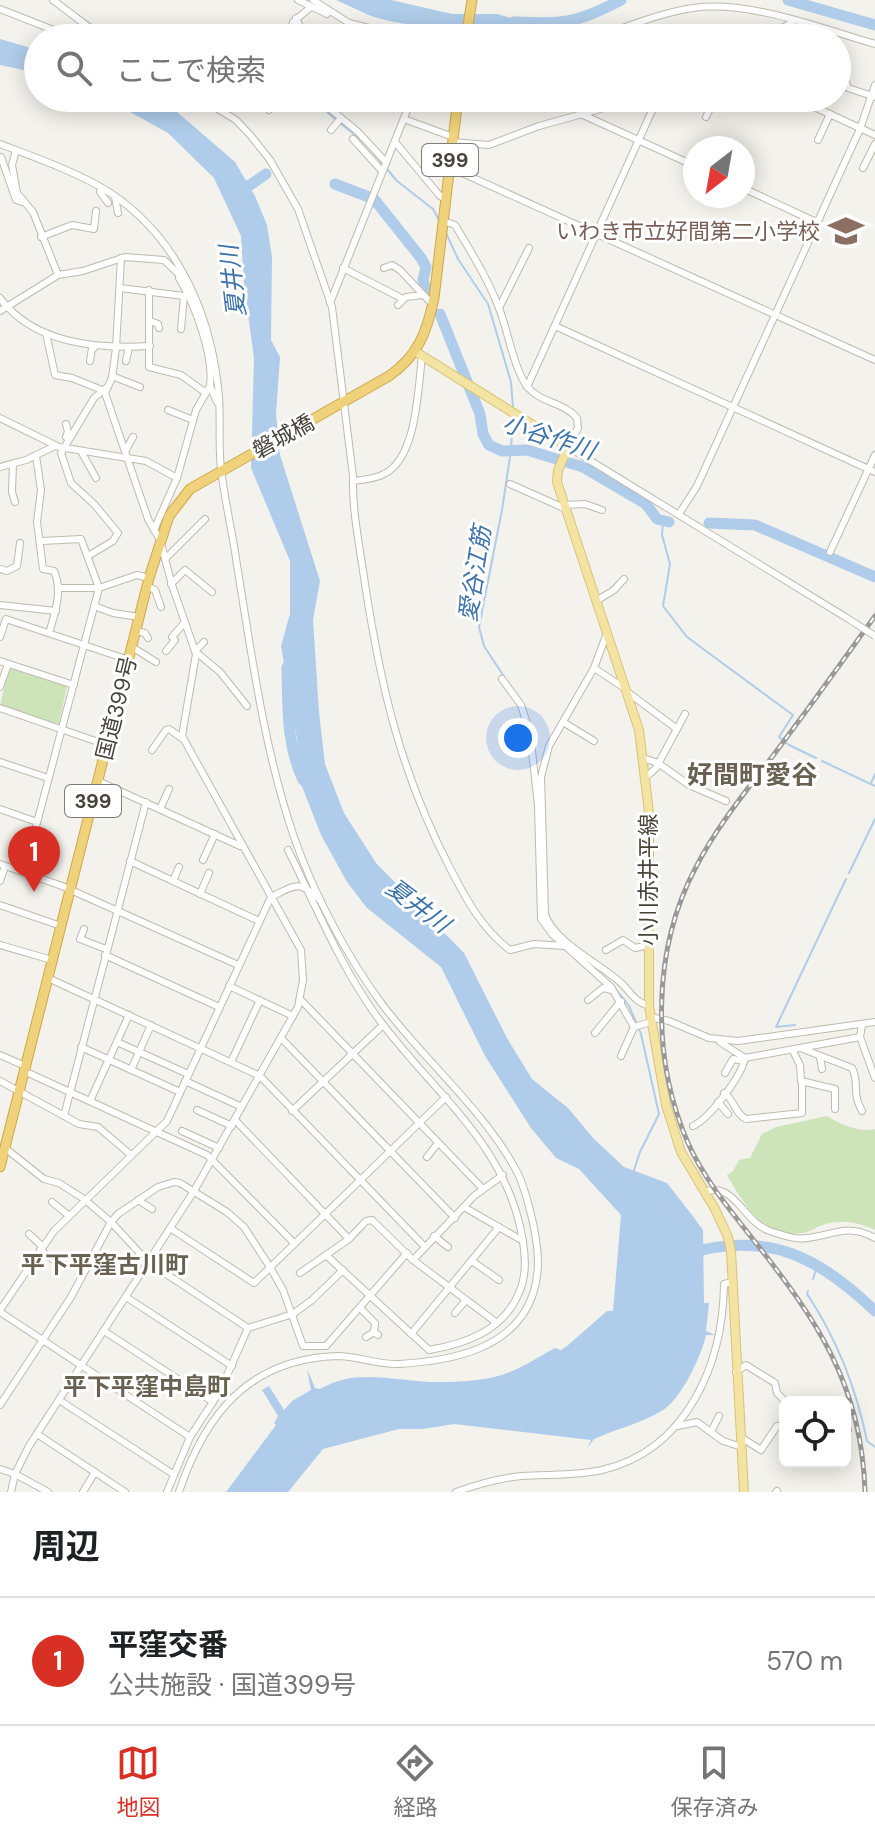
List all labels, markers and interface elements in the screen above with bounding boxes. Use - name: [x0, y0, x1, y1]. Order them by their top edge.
- search box: [24, 24, 851, 112]
- icon: search: [52, 46, 96, 90]
- text: ここで検索: [116, 51, 266, 90]
- north arrow: [683, 136, 755, 208]
- road number: 399: [422, 144, 478, 176]
- school or university icon: いわき市立好間第二小学校: [827, 212, 865, 250]
- place label: いわき市立好間第二小学校: [556, 217, 820, 246]
- water label: 夏井川: [212, 240, 252, 319]
- water label: 小谷作川: [499, 407, 602, 467]
- street label: 磐城橋: [247, 408, 319, 465]
- water label: 愛谷江筋: [452, 520, 498, 624]
- street label: 国道399号: [90, 653, 143, 763]
- your location: [498, 718, 538, 758]
- district label: 好間町愛谷: [687, 758, 817, 792]
- road number: 399: [65, 785, 121, 817]
- street label: 小川赤井平線: [634, 814, 663, 946]
- pin: 1: [8, 826, 60, 892]
- water label: 夏井川: [380, 872, 459, 941]
- district label: 平下平窪古川町: [21, 1249, 189, 1280]
- district label: 平下平窪中島町: [63, 1371, 231, 1402]
- map controls: [779, 1396, 851, 1468]
- button: locate: [779, 1396, 851, 1468]
- text: 周辺: [32, 1524, 100, 1569]
- text: 平窪交番: [108, 1625, 228, 1664]
- text: 1: [53, 1644, 63, 1678]
- text: 570 m: [766, 1644, 843, 1678]
- text: 公共施設 · 国道399号: [108, 1668, 356, 1702]
- tab: 地図: [116, 1741, 161, 1822]
- tab: 経路: [393, 1741, 438, 1822]
- tab: 保存済み: [670, 1741, 759, 1822]

